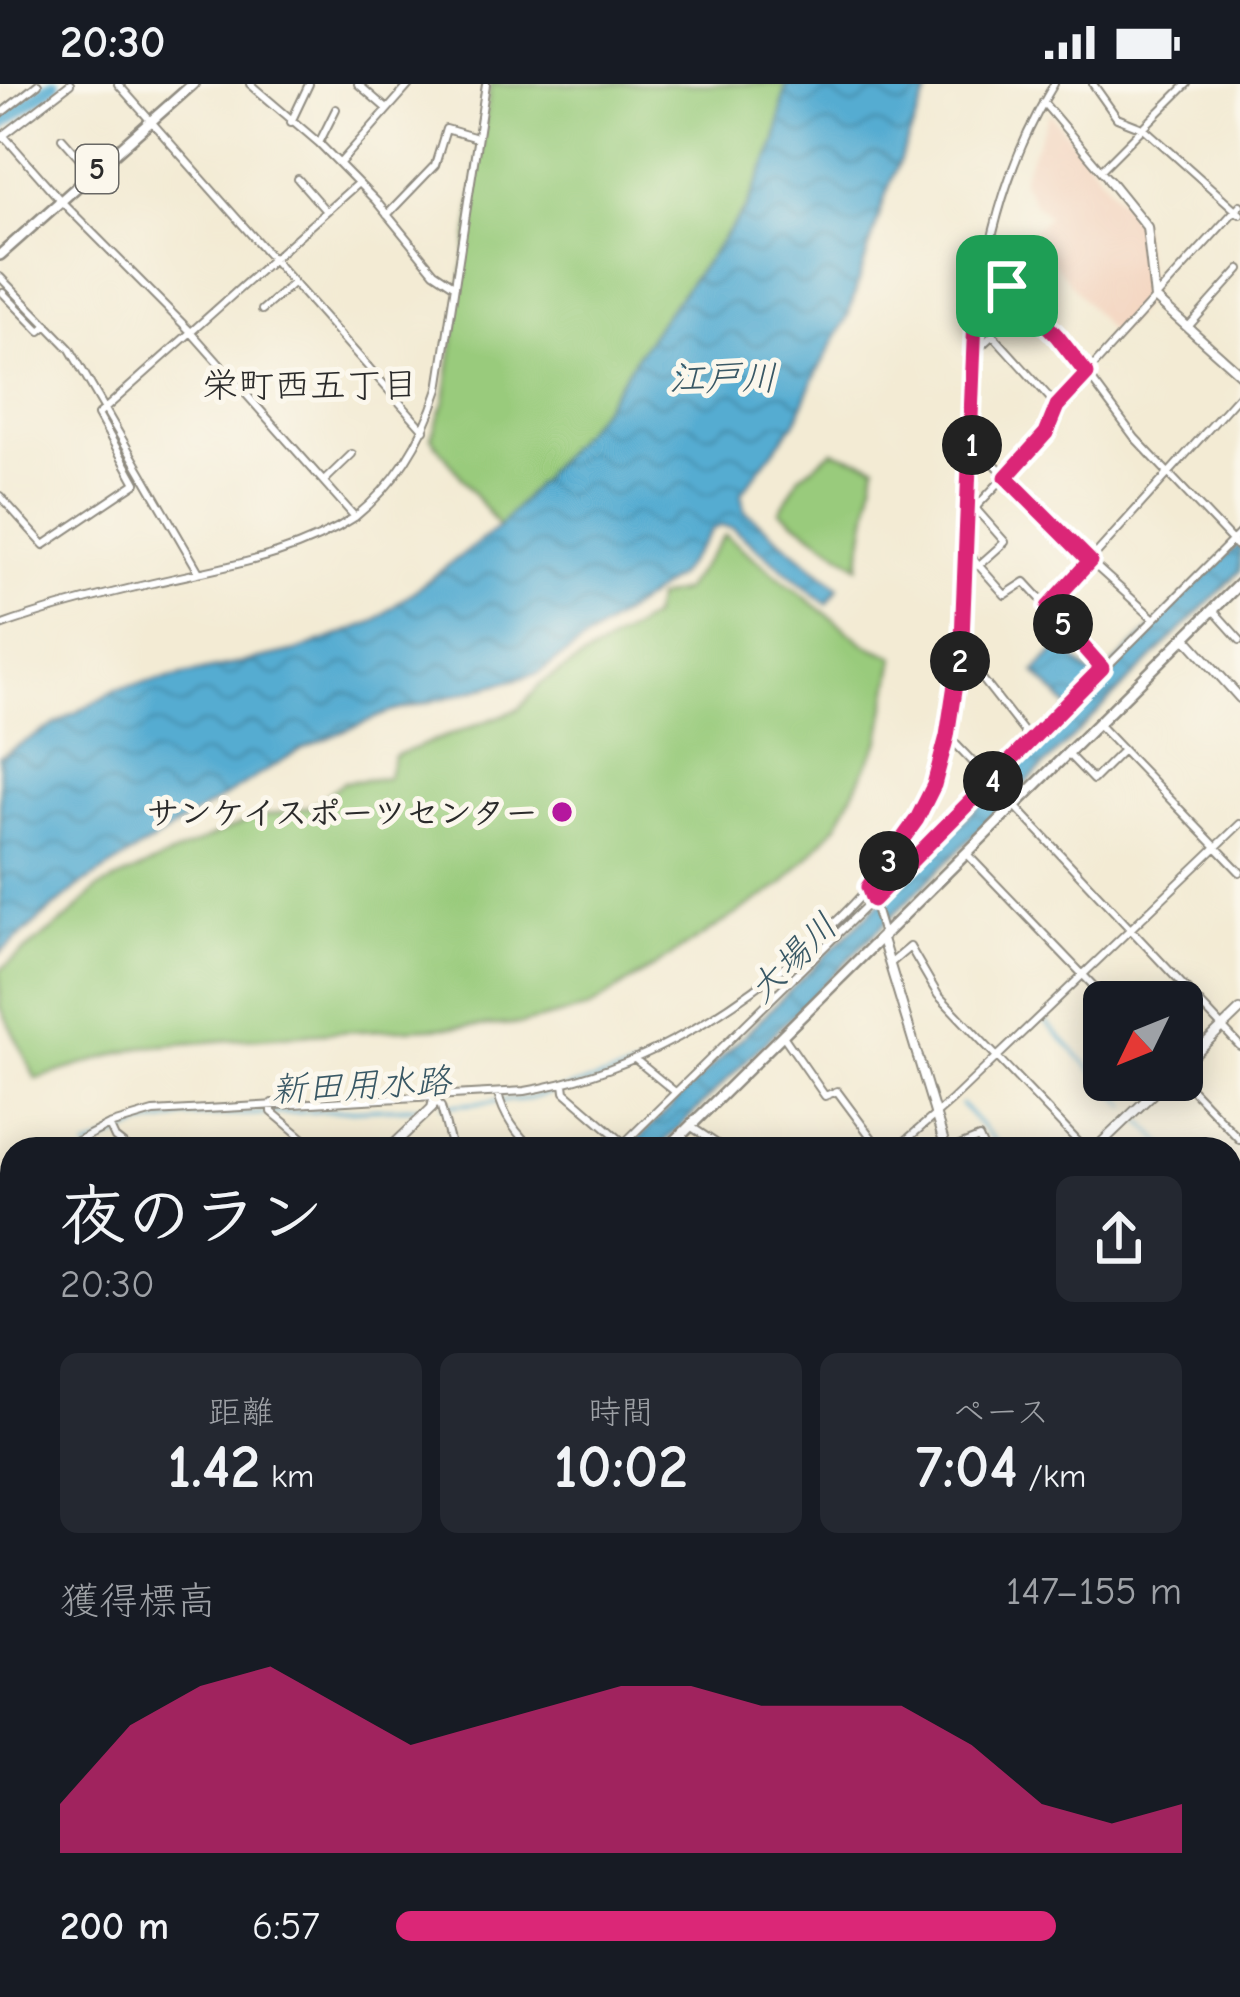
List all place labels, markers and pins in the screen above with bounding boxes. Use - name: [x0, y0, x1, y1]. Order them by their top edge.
- pin: [956, 235, 1058, 337]
- pin: 1: [942, 415, 1002, 475]
- pin: 5: [1033, 594, 1093, 654]
- pin: 2: [930, 631, 990, 691]
- pin: 4: [963, 751, 1023, 811]
- place label: サンケイスポーツセンター: [146, 794, 538, 832]
- marker: サンケイスポーツセンター: [549, 799, 575, 825]
- pin: 3: [859, 831, 919, 891]

